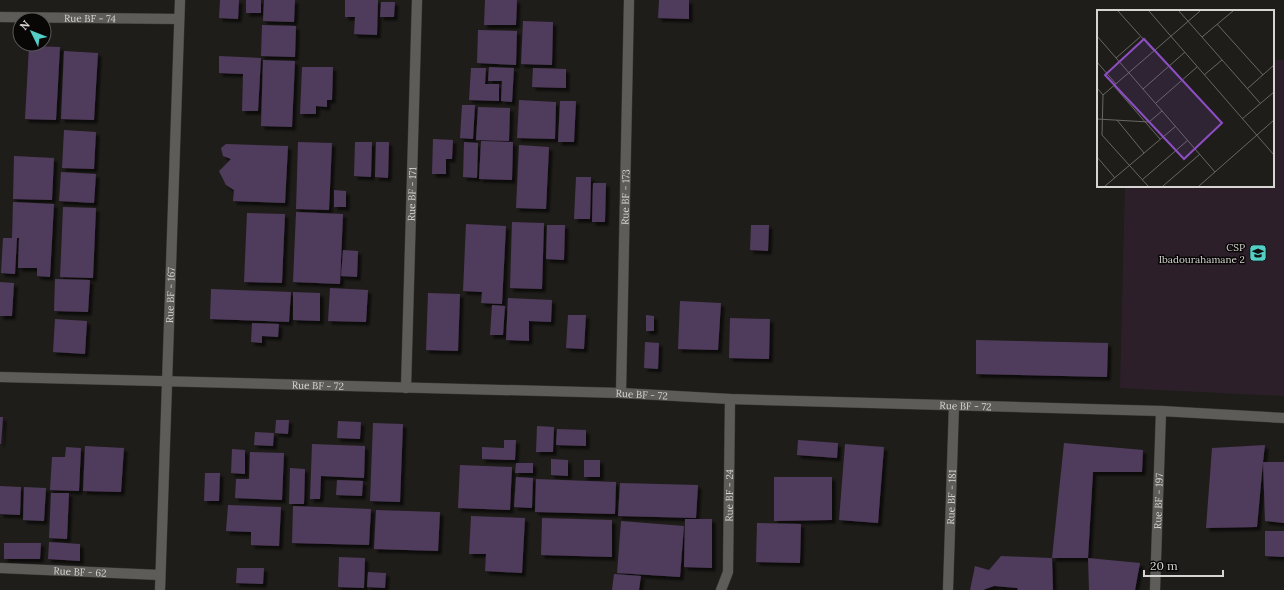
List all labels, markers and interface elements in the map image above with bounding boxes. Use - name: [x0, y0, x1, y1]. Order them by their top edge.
- inset map: [1097, 10, 1274, 187]
- north arrow: [12, 12, 52, 52]
- street label: Rue BF - 74: [64, 12, 117, 25]
- text: N: [17, 17, 33, 33]
- street label: Rue BF - 171: [405, 167, 419, 221]
- street label: Rue BF - 173: [618, 169, 633, 225]
- place label: CSP Ibadourahamane 2: [1159, 241, 1245, 266]
- school or university icon: CSP Ibadourahamane 2: [1248, 243, 1268, 263]
- street label: Rue BF - 167: [163, 267, 178, 323]
- street label: Rue BF - 72: [292, 379, 344, 393]
- street label: Rue BF - 72: [616, 387, 668, 403]
- street label: Rue BF - 72: [939, 399, 992, 413]
- street label: Rue BF - 24: [723, 468, 736, 522]
- street label: Rue BF - 181: [944, 469, 959, 525]
- street label: Rue BF - 197: [1151, 473, 1166, 529]
- scale bar: [1144, 552, 1223, 578]
- text: 20 m: [1150, 558, 1178, 573]
- street label: Rue BF - 62: [53, 564, 107, 580]

